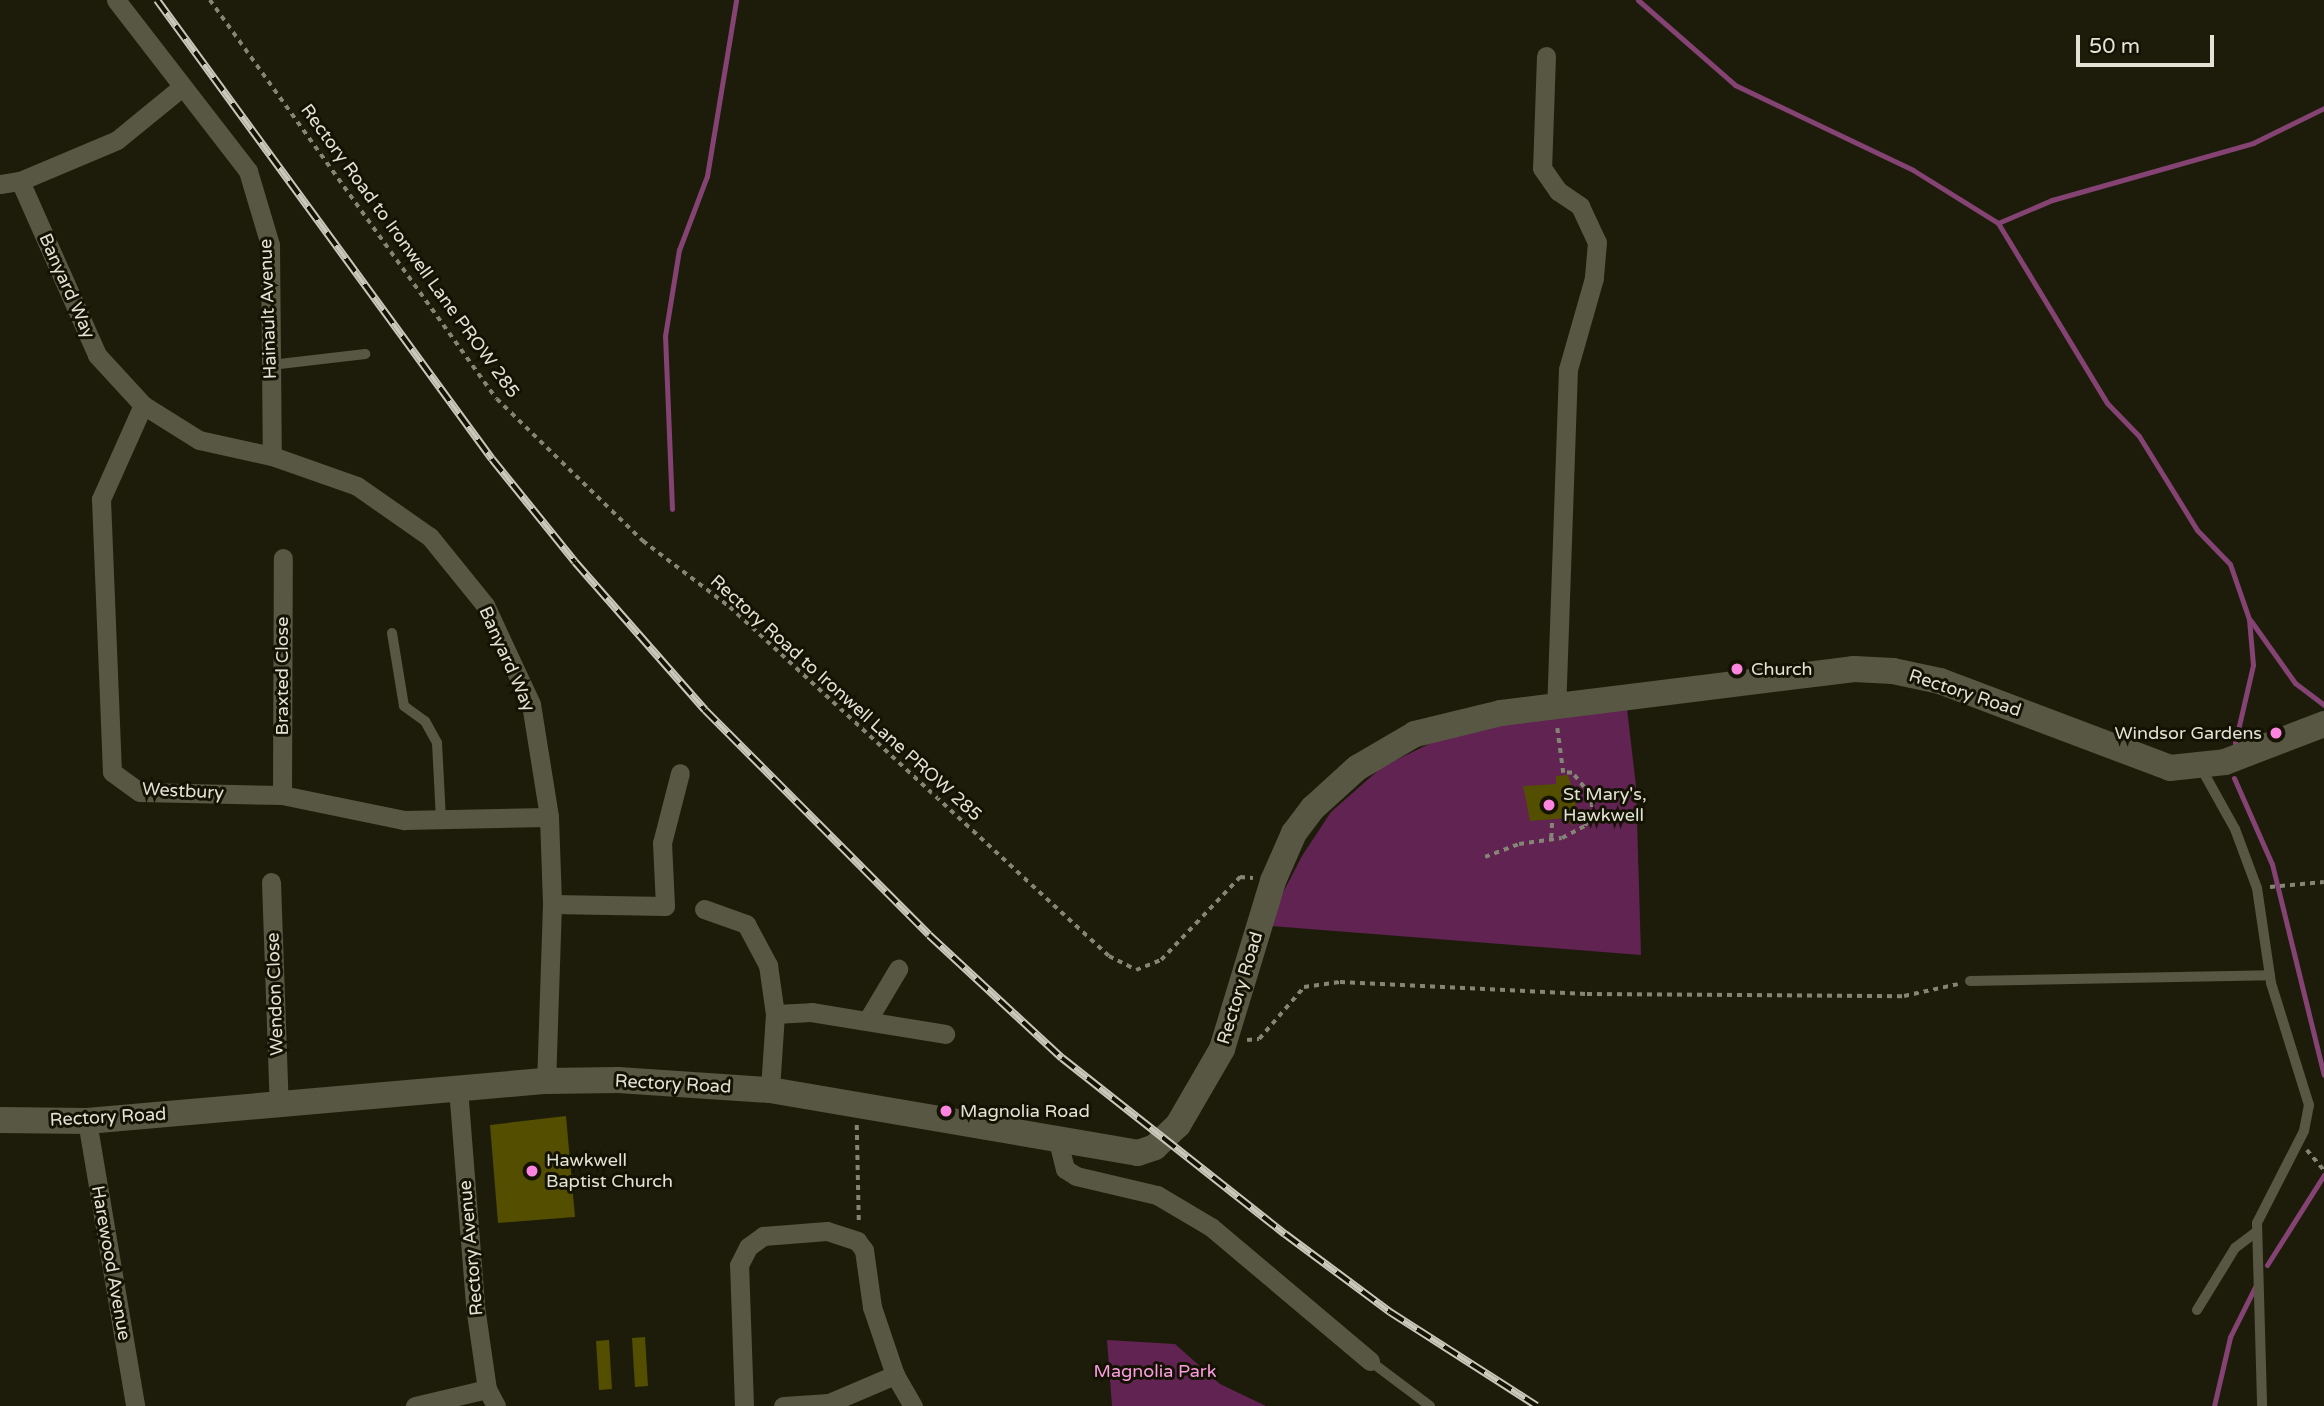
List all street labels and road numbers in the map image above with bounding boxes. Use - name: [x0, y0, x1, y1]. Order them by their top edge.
- street label: Rectory Road to Ironwell Lane PROW 285: [296, 100, 524, 402]
- street label: Banyard Way: [34, 230, 100, 342]
- street label: Hainault Avenue: [255, 238, 281, 380]
- street label: Rectory Road to Ironwell Lane PROW 285: [706, 570, 986, 826]
- street label: Banyard Way: [474, 603, 540, 715]
- street label: Braxted Close: [271, 617, 293, 735]
- street label: Rectory Road: [1906, 665, 2024, 721]
- street label: Westbury: [142, 778, 224, 804]
- street label: Rectory Road: [1213, 929, 1267, 1047]
- street label: Wendon Close: [262, 932, 288, 1056]
- street label: Rectory Road: [614, 1070, 732, 1098]
- street label: Rectory Road: [49, 1103, 167, 1131]
- street label: Rectory Avenue: [454, 1179, 488, 1317]
- street label: Harewood Avenue: [87, 1184, 135, 1342]

